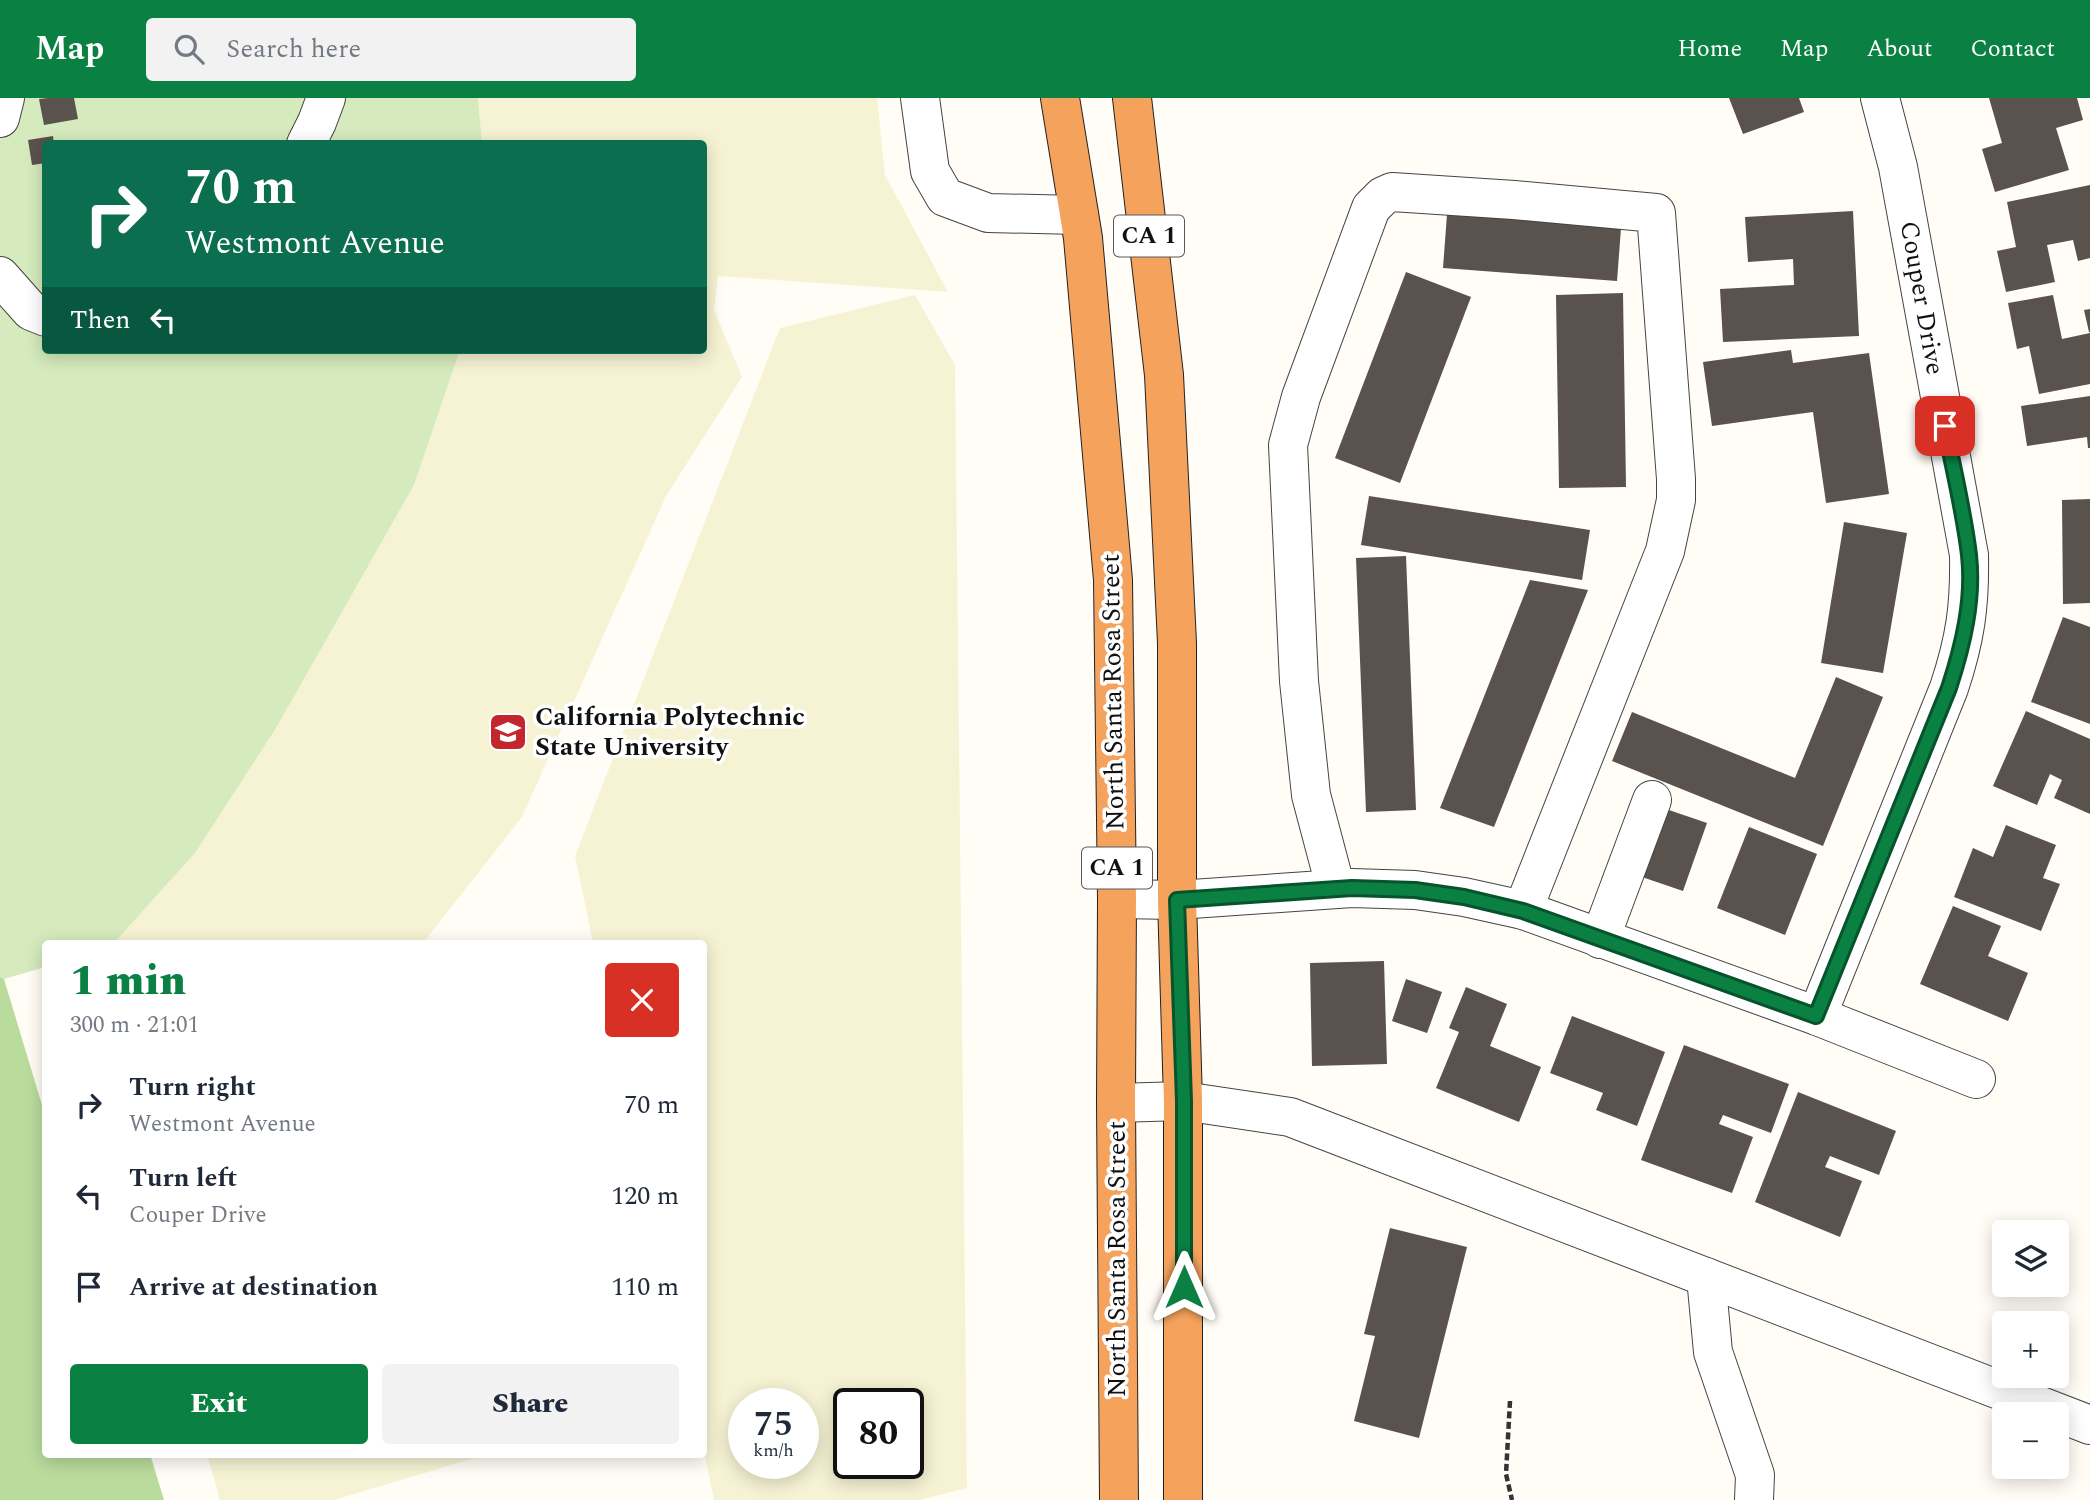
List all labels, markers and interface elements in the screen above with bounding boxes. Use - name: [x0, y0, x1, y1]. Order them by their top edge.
- search box: [146, 18, 636, 81]
- text: Map: [35, 24, 104, 74]
- text: Search here: [226, 29, 361, 69]
- icon: search: [170, 30, 208, 68]
- text: Home: [1677, 31, 1742, 67]
- text: Map: [1780, 31, 1828, 67]
- text: About: [1866, 31, 1932, 67]
- text: Contact: [1970, 31, 2055, 67]
- text: 70 m: [185, 151, 296, 226]
- icon: right: [70, 168, 161, 259]
- road number: CA 1: [1114, 216, 1184, 256]
- street label: Couper Drive: [1889, 218, 1955, 378]
- text: Westmont Avenue: [185, 219, 445, 268]
- text: Then: [70, 300, 130, 340]
- icon: left: [144, 301, 182, 339]
- pin: [1915, 396, 1975, 456]
- icon: arrive: [1926, 407, 1964, 445]
- street label: North Santa Rosa Street: [1091, 553, 1135, 831]
- place label: California Polytechnic State University: [535, 697, 805, 767]
- school or university icon: California Polytechnic State University: [487, 711, 529, 753]
- road number: CA 1: [1082, 848, 1152, 888]
- text: 1 min: [70, 950, 186, 1013]
- button: close: [605, 963, 679, 1037]
- text: 300 m · 21:01: [70, 1008, 199, 1043]
- text: Turn right: [129, 1067, 256, 1107]
- text: 70 m: [624, 1085, 679, 1125]
- icon: right: [70, 1086, 108, 1124]
- text: Westmont Avenue: [129, 1107, 316, 1142]
- street label: North Santa Rosa Street: [1097, 1121, 1137, 1397]
- text: Turn left: [129, 1158, 237, 1198]
- text: 120 m: [611, 1176, 679, 1216]
- icon: left: [70, 1177, 108, 1215]
- text: Couper Drive: [129, 1198, 267, 1233]
- map controls: [1992, 1220, 2069, 1479]
- button: layers: [1992, 1220, 2069, 1297]
- position arrow: [1147, 1250, 1221, 1324]
- text: Arrive at destination: [129, 1267, 378, 1307]
- text: 110 m: [611, 1267, 679, 1307]
- icon: arrive: [70, 1268, 108, 1306]
- button: +: [1992, 1311, 2069, 1388]
- button: Exit: [70, 1364, 368, 1444]
- button: Share: [382, 1364, 679, 1444]
- speed limit sign: 80: [833, 1388, 924, 1479]
- text: 75: [754, 1398, 793, 1451]
- button: −: [1992, 1402, 2069, 1479]
- text: km/h: [753, 1437, 794, 1464]

